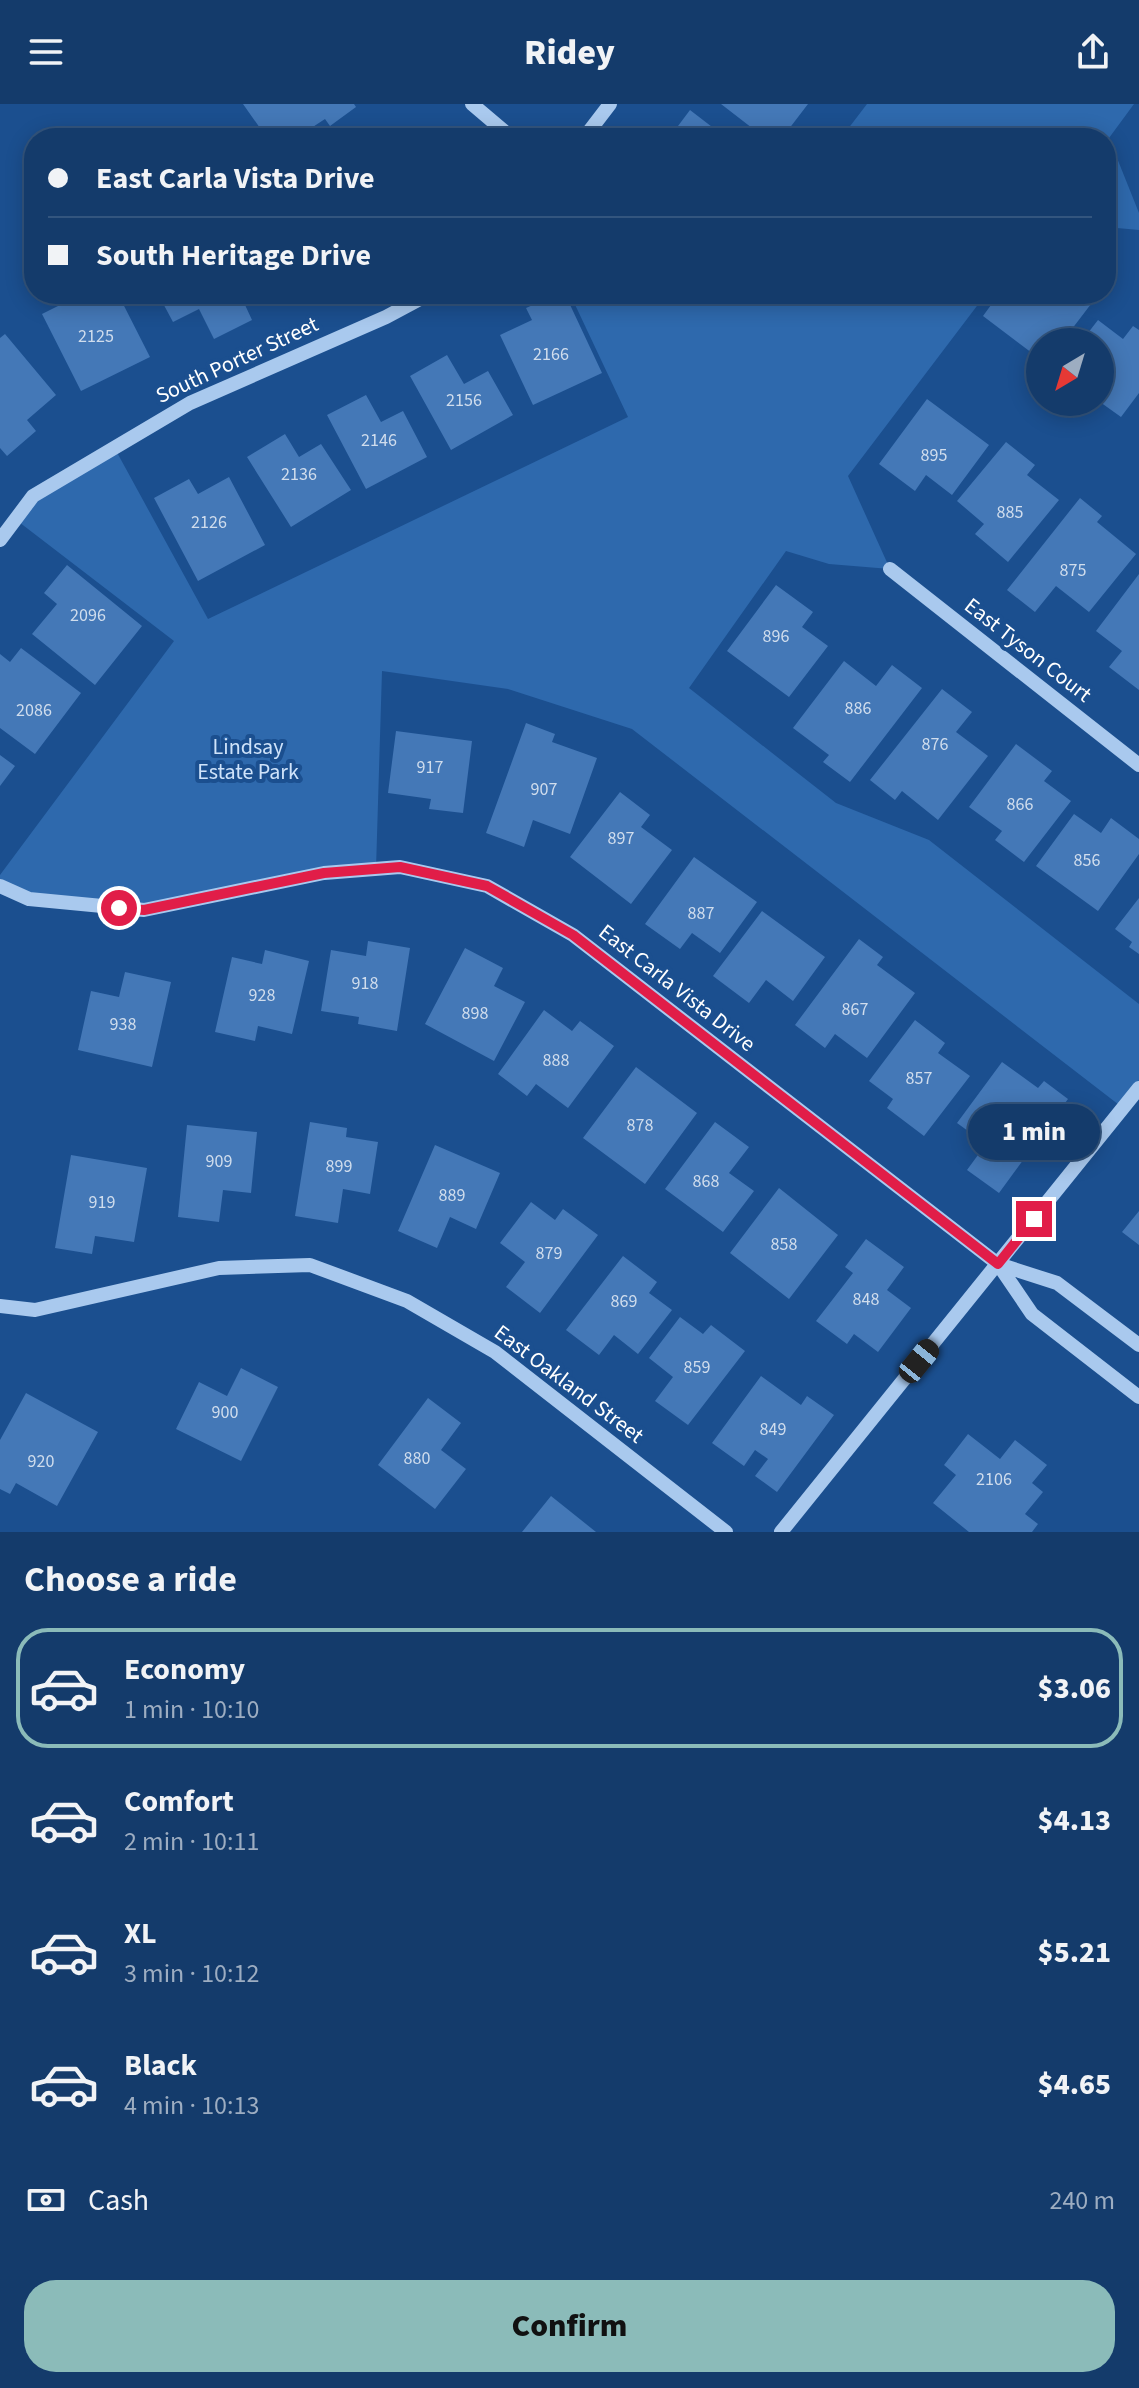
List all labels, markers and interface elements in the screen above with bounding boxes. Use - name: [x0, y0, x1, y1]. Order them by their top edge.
- text: Ridey: [524, 27, 615, 78]
- icon: menu: [24, 30, 68, 74]
- icon: share: [1071, 30, 1115, 74]
- text: East Carla Vista Drive: [96, 157, 375, 200]
- text: South Heritage Drive: [96, 234, 371, 277]
- street label: South Porter Street: [150, 308, 324, 412]
- house number: 2125: [78, 324, 114, 349]
- north arrow: [1026, 328, 1114, 416]
- map controls: [1026, 328, 1114, 416]
- house number: 2166: [533, 342, 569, 367]
- house number: 2156: [446, 388, 482, 413]
- house number: 2146: [361, 428, 397, 453]
- house number: 895: [921, 443, 947, 468]
- house number: 2136: [281, 462, 317, 487]
- house number: 885: [997, 500, 1023, 525]
- house number: 2126: [191, 510, 227, 535]
- house number: 875: [1060, 558, 1086, 583]
- street label: East Tyson Court: [958, 590, 1099, 710]
- house number: 2096: [70, 603, 106, 628]
- house number: 896: [763, 624, 789, 649]
- house number: 886: [845, 696, 871, 721]
- house number: 2086: [16, 698, 52, 723]
- park label: Lindsay Estate Park: [197, 731, 299, 788]
- house number: 876: [922, 732, 948, 757]
- house number: 917: [417, 755, 443, 780]
- house number: 907: [531, 777, 557, 802]
- house number: 866: [1007, 792, 1033, 817]
- house number: 897: [608, 826, 634, 851]
- house number: 856: [1074, 848, 1100, 873]
- route start: [101, 890, 137, 926]
- house number: 887: [688, 901, 714, 926]
- street label: East Carla Vista Drive: [592, 916, 762, 1060]
- house number: 918: [352, 971, 378, 996]
- house number: 928: [249, 983, 275, 1008]
- house number: 867: [842, 997, 868, 1022]
- house number: 898: [462, 1001, 488, 1026]
- house number: 938: [110, 1012, 136, 1037]
- house number: 888: [543, 1048, 569, 1073]
- house number: 857: [906, 1066, 932, 1091]
- callout: 1 min: [968, 1103, 1100, 1159]
- house number: 878: [627, 1113, 653, 1138]
- text: 1 min: [1002, 1113, 1066, 1150]
- house number: 909: [206, 1149, 232, 1174]
- house number: 899: [326, 1154, 352, 1179]
- house number: 868: [693, 1169, 719, 1194]
- house number: 889: [439, 1183, 465, 1208]
- house number: 919: [89, 1190, 115, 1215]
- route end: [1016, 1201, 1052, 1237]
- house number: 858: [771, 1232, 797, 1257]
- house number: 879: [536, 1241, 562, 1266]
- house number: 848: [853, 1287, 879, 1312]
- house number: 869: [611, 1289, 637, 1314]
- street label: East Oakland Street: [487, 1317, 651, 1451]
- car: [895, 1335, 943, 1387]
- house number: 859: [684, 1355, 710, 1380]
- house number: 900: [212, 1400, 238, 1425]
- house number: 849: [760, 1417, 786, 1442]
- house number: 880: [404, 1446, 430, 1471]
- house number: 920: [28, 1449, 54, 1474]
- house number: 2106: [976, 1467, 1012, 1492]
- text: Choose a ride: [24, 1554, 237, 1605]
- text: Economy: [124, 1648, 245, 1691]
- icon: car: [28, 1652, 100, 1724]
- text: $3.06: [1038, 1667, 1111, 1710]
- text: 1 min · 10:10: [124, 1691, 259, 1728]
- text: Comfort: [124, 1780, 234, 1823]
- icon: car: [28, 1784, 100, 1856]
- text: $4.13: [1038, 1799, 1111, 1842]
- text: 2 min · 10:11: [124, 1823, 259, 1860]
- text: XL: [124, 1912, 157, 1955]
- icon: car: [28, 1916, 100, 1988]
- text: $5.21: [1038, 1931, 1111, 1974]
- text: 3 min · 10:12: [124, 1955, 259, 1992]
- text: Black: [124, 2044, 197, 2087]
- icon: car: [28, 2048, 100, 2120]
- text: $4.65: [1038, 2063, 1111, 2106]
- text: 4 min · 10:13: [124, 2087, 259, 2124]
- icon: cash: [24, 2178, 68, 2222]
- text: Cash: [88, 2179, 149, 2222]
- text: 240 m: [1049, 2182, 1115, 2219]
- button: Confirm: [24, 2280, 1115, 2372]

